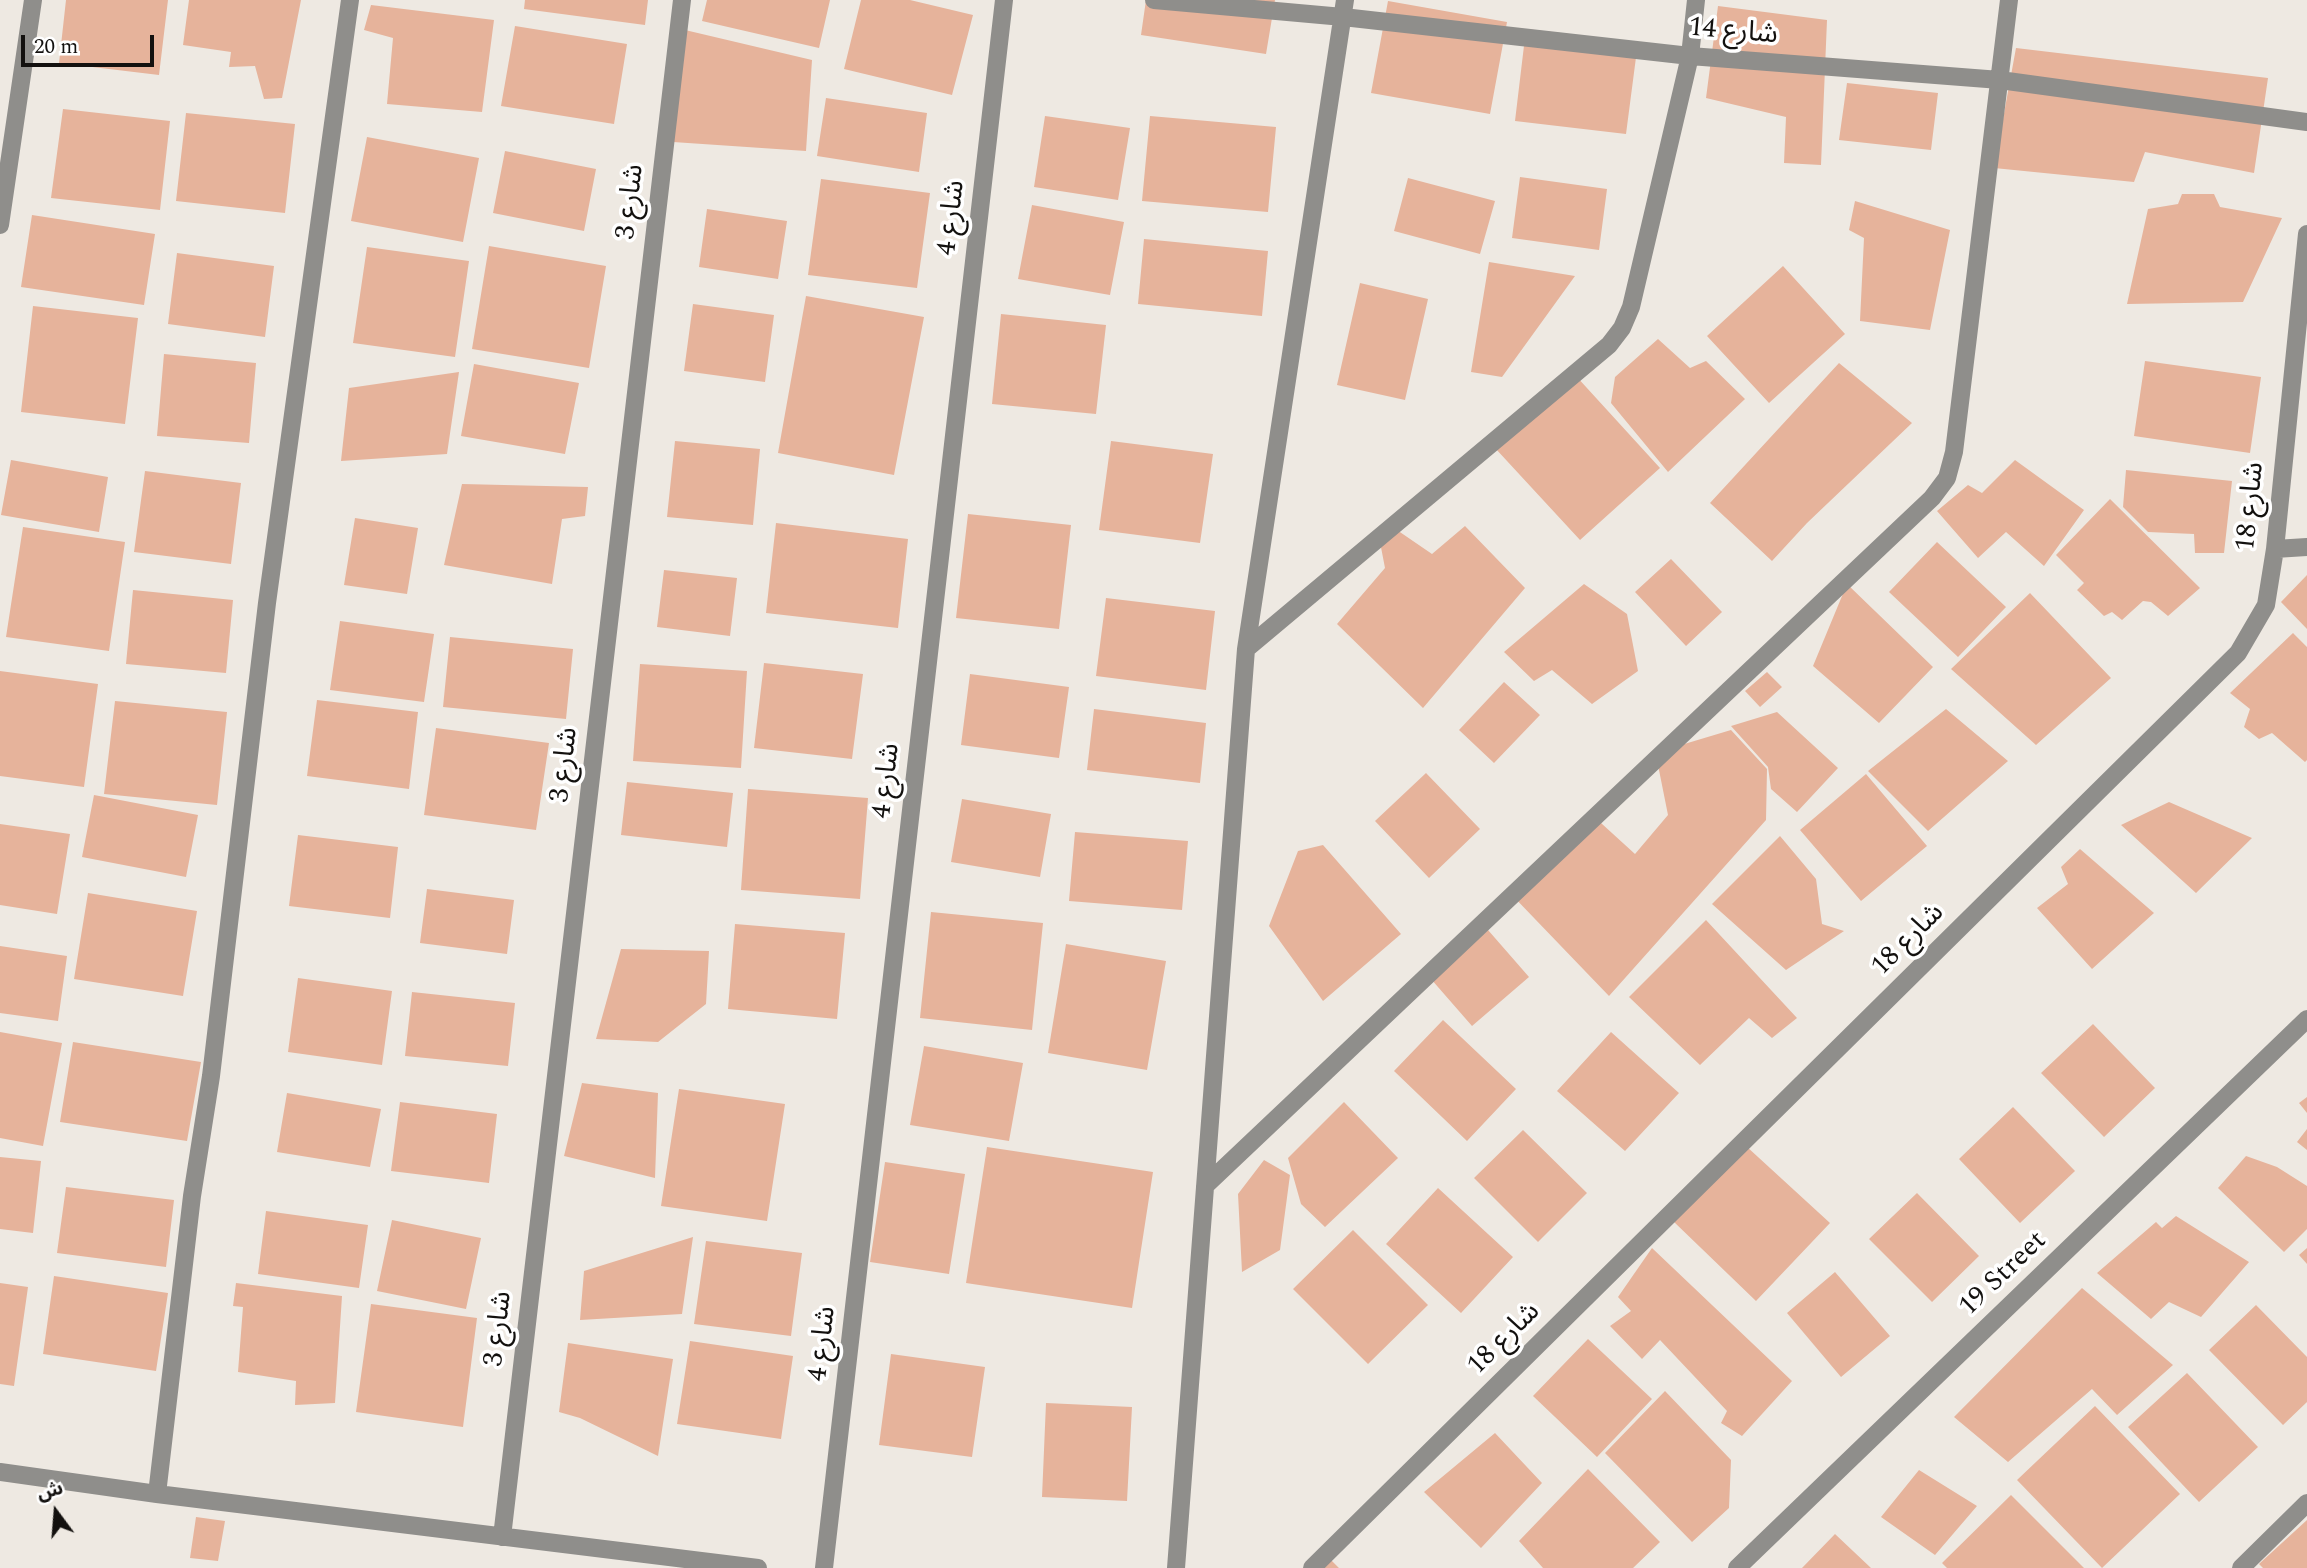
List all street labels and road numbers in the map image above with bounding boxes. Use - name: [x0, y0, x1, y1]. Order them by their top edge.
- street label: شارع 14: [1687, 12, 1779, 54]
- street label: شارع 3: [611, 162, 653, 242]
- street label: شارع 4: [932, 178, 974, 258]
- street label: شارع 18: [2231, 461, 2273, 553]
- street label: شارع 3: [545, 725, 587, 805]
- street label: شارع 4: [867, 741, 909, 821]
- street label: شارع 18: [1865, 897, 1953, 985]
- street label: 19 Street: [1953, 1225, 2055, 1325]
- street label: شارع 3: [479, 1289, 521, 1369]
- street label: شارع 18: [1461, 1296, 1549, 1384]
- street label: شارع 4: [803, 1304, 845, 1384]

